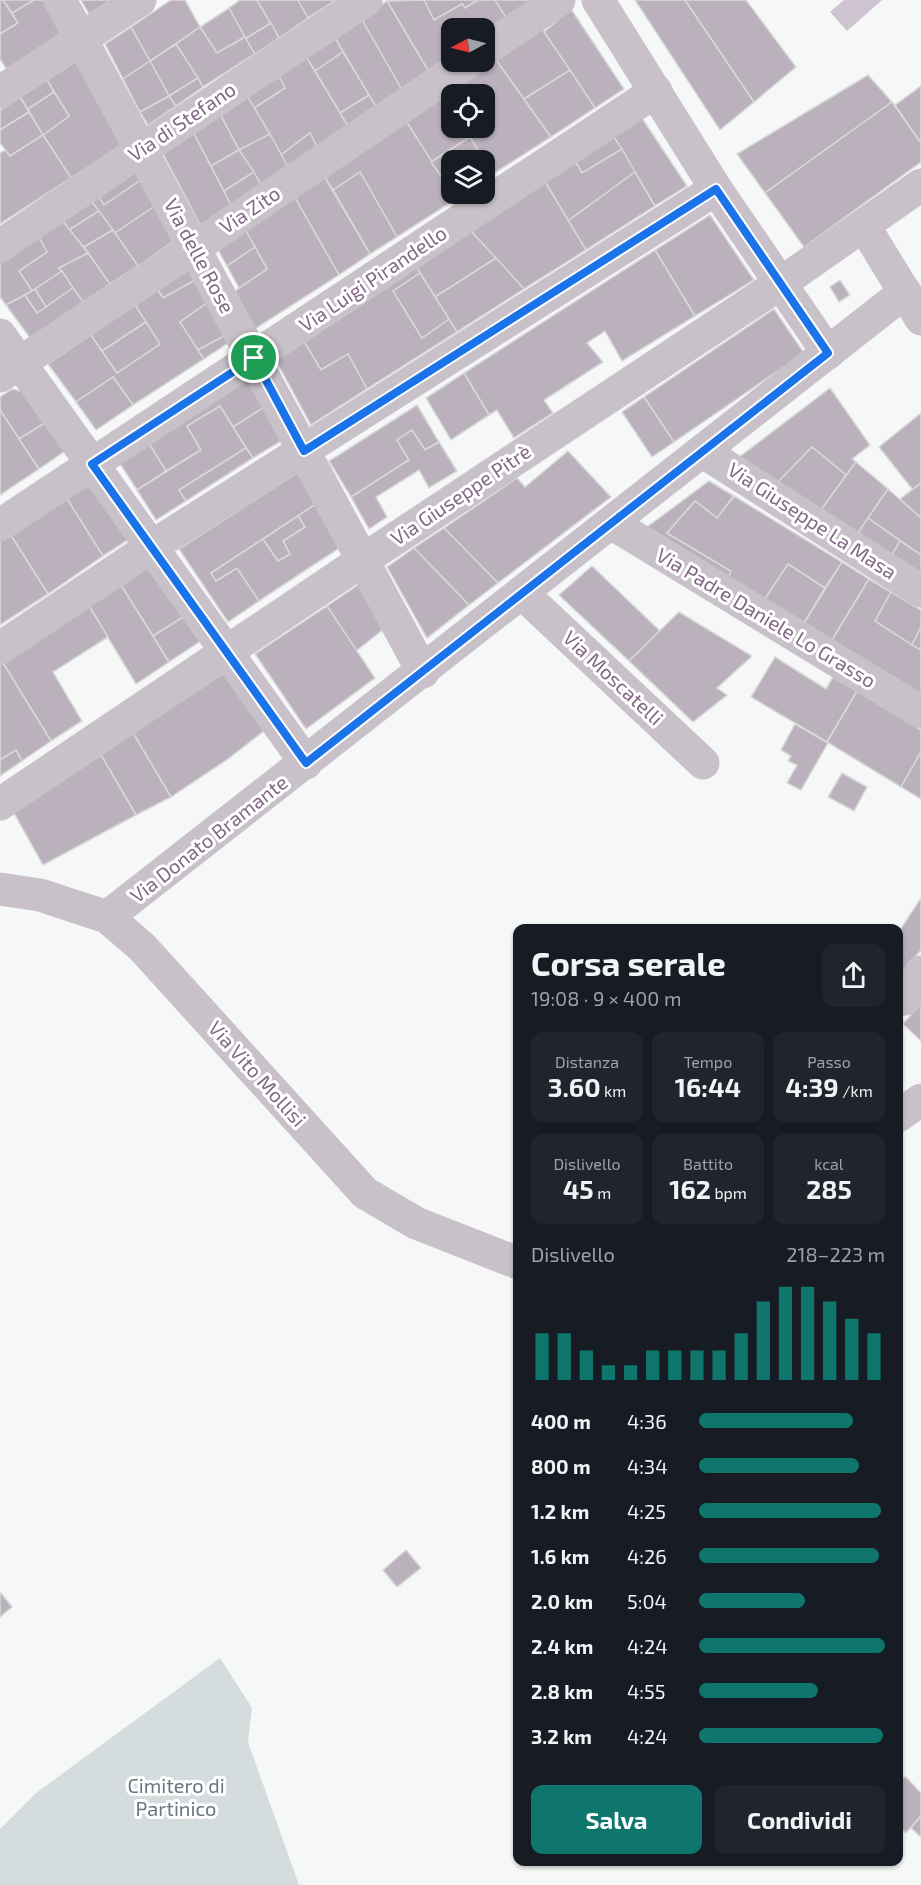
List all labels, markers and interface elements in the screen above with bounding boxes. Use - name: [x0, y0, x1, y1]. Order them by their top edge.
- north arrow: [441, 18, 495, 72]
- map controls: [441, 18, 495, 204]
- street label: Via di Stefano: [123, 76, 240, 166]
- button: locate: [441, 84, 495, 138]
- button: layers: [441, 150, 495, 204]
- street label: Via Zito: [215, 180, 284, 238]
- street label: Via delle Rose: [160, 194, 240, 317]
- street label: Via Luigi Pirandello: [294, 220, 451, 336]
- pin: [228, 332, 279, 383]
- icon: arrive: [237, 341, 270, 374]
- street label: Via Giuseppe Pitrè: [386, 438, 535, 550]
- street label: Via Giuseppe La Masa: [724, 457, 901, 584]
- street label: Via Padre Daniele Lo Grasso: [652, 542, 881, 692]
- street label: Via Moscatelli: [559, 625, 669, 730]
- street label: Via Donato Bramante: [125, 769, 292, 907]
- text: Corsa serale: [531, 943, 726, 983]
- button: share: [822, 944, 885, 1007]
- text: 19:08 · 9 × 400 m: [531, 986, 681, 1010]
- street label: Via Vito Mollisi: [204, 1016, 311, 1131]
- text: Distanza: [555, 1052, 619, 1071]
- text: Tempo: [684, 1052, 732, 1071]
- text: Passo: [807, 1052, 851, 1071]
- text: 3.60: [548, 1071, 601, 1102]
- text: 16:44: [675, 1071, 741, 1102]
- text: 4:39: [785, 1071, 839, 1102]
- text: km: [601, 1081, 626, 1100]
- text: /km: [839, 1081, 873, 1100]
- text: Dislivello: [553, 1154, 621, 1173]
- text: Battito: [683, 1154, 733, 1173]
- text: kcal: [814, 1154, 844, 1173]
- text: 45: [563, 1173, 594, 1204]
- text: 162: [669, 1173, 711, 1204]
- text: 285: [806, 1173, 852, 1204]
- text: m: [594, 1183, 611, 1202]
- text: bpm: [711, 1183, 747, 1202]
- text: Dislivello: [531, 1242, 615, 1266]
- text: 218–223 m: [786, 1242, 885, 1266]
- text: 400 m: [531, 1409, 591, 1433]
- text: 4:36: [627, 1409, 667, 1433]
- text: 800 m: [531, 1454, 591, 1478]
- text: 4:34: [627, 1454, 667, 1478]
- text: 1.2 km: [531, 1499, 589, 1523]
- text: 4:25: [627, 1499, 666, 1523]
- text: 1.6 km: [531, 1544, 589, 1568]
- text: 4:26: [627, 1544, 667, 1568]
- text: 2.0 km: [531, 1589, 593, 1613]
- text: 5:04: [627, 1589, 667, 1613]
- text: 2.4 km: [531, 1634, 593, 1658]
- text: 4:24: [627, 1634, 668, 1658]
- text: 2.8 km: [531, 1679, 593, 1703]
- text: 4:55: [627, 1679, 665, 1703]
- text: 3.2 km: [531, 1724, 592, 1748]
- text: 4:24: [627, 1724, 668, 1748]
- park label: Cimitero di Partinico: [127, 1773, 225, 1820]
- button: Salva: [531, 1785, 702, 1854]
- button: Condividi: [714, 1785, 885, 1854]

